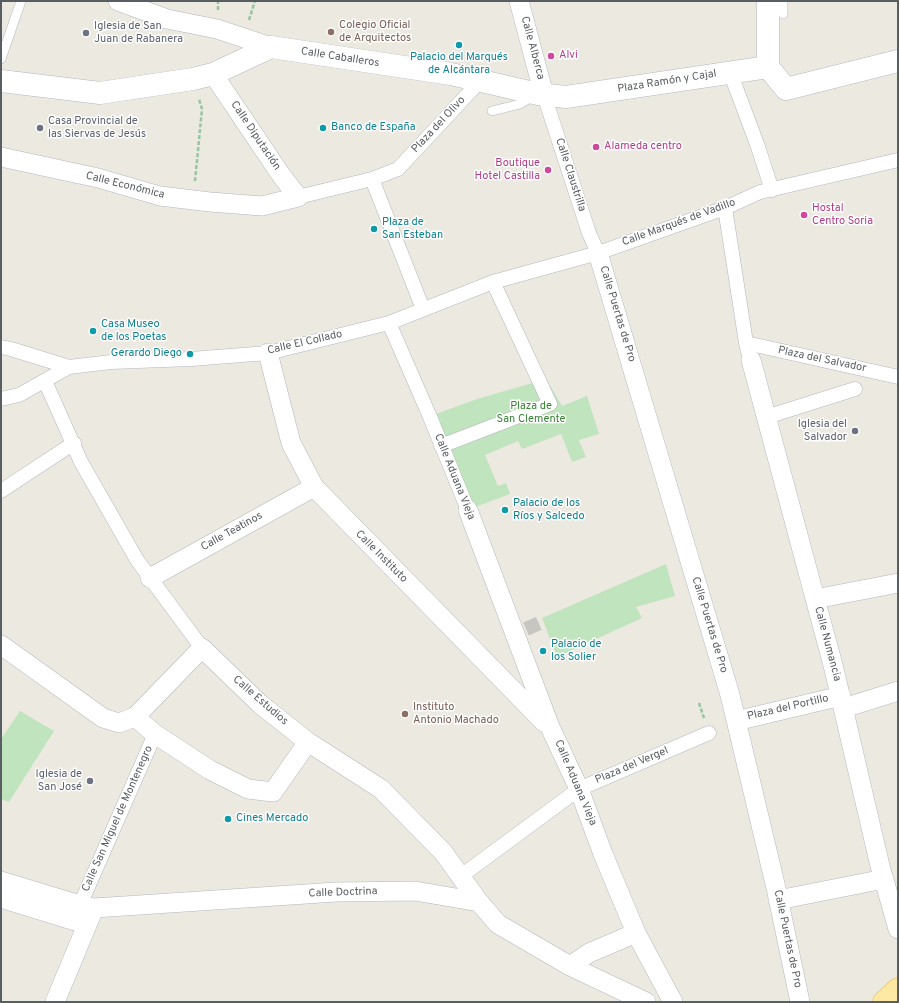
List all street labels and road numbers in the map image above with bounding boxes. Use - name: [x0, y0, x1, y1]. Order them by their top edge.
- street label: Calle Alberca: [517, 15, 547, 81]
- street label: Calle Caballeros: [300, 45, 380, 71]
- street label: Plaza Ramón y Cajal: [617, 68, 717, 96]
- street label: Plaza del Olivo: [409, 94, 469, 156]
- street label: Calle Diputación: [227, 99, 283, 173]
- street label: Calle Claustrilla: [552, 137, 588, 213]
- street label: Calle Económica: [84, 170, 166, 202]
- street label: Calle Marqués de Vadillo: [621, 196, 737, 250]
- street label: Calle Puertas de Pro: [596, 264, 638, 364]
- street label: Calle El Collado: [266, 328, 344, 358]
- street label: Plaza del Salvador: [776, 344, 868, 376]
- street label: Calle Aduana Vieja: [431, 432, 477, 522]
- street label: Calle Teatinos: [199, 510, 265, 554]
- street label: Calle Instituto: [352, 528, 410, 586]
- street label: Calle Puertas de Pro: [688, 575, 730, 675]
- street label: Calle Numancia: [811, 605, 843, 683]
- street label: Calle Estudios: [230, 673, 290, 729]
- street label: Plaza del Portillo: [746, 692, 830, 724]
- street label: Calle Aduana Vieja: [551, 738, 599, 828]
- street label: Calle San Miguel de Montenegro: [80, 744, 156, 894]
- street label: Plaza del Vergel: [593, 745, 671, 787]
- street label: Calle Doctrina: [308, 885, 378, 901]
- street label: Calle Puertas de Pro: [770, 889, 804, 989]

